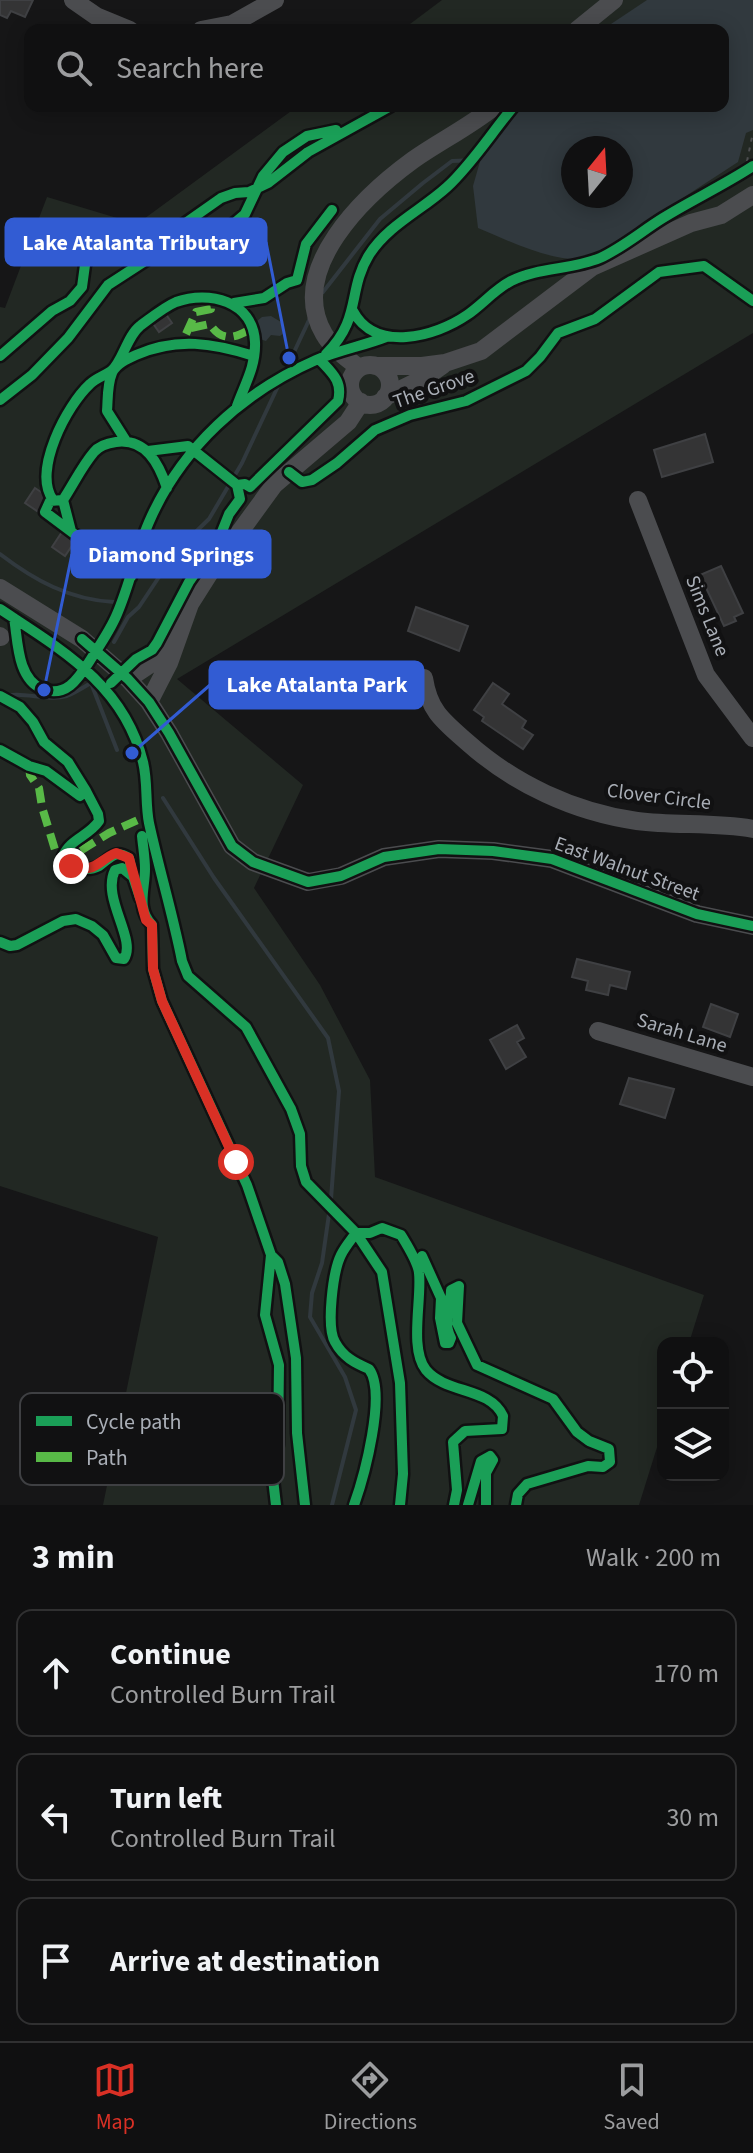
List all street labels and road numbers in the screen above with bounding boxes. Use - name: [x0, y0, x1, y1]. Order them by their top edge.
- street label: The Grove: [389, 362, 479, 416]
- street label: Sims Lane: [678, 571, 736, 661]
- street label: Clover Circle: [605, 777, 713, 817]
- street label: East Walnut Street: [551, 830, 704, 908]
- street label: Sarah Lane: [634, 1006, 731, 1060]

